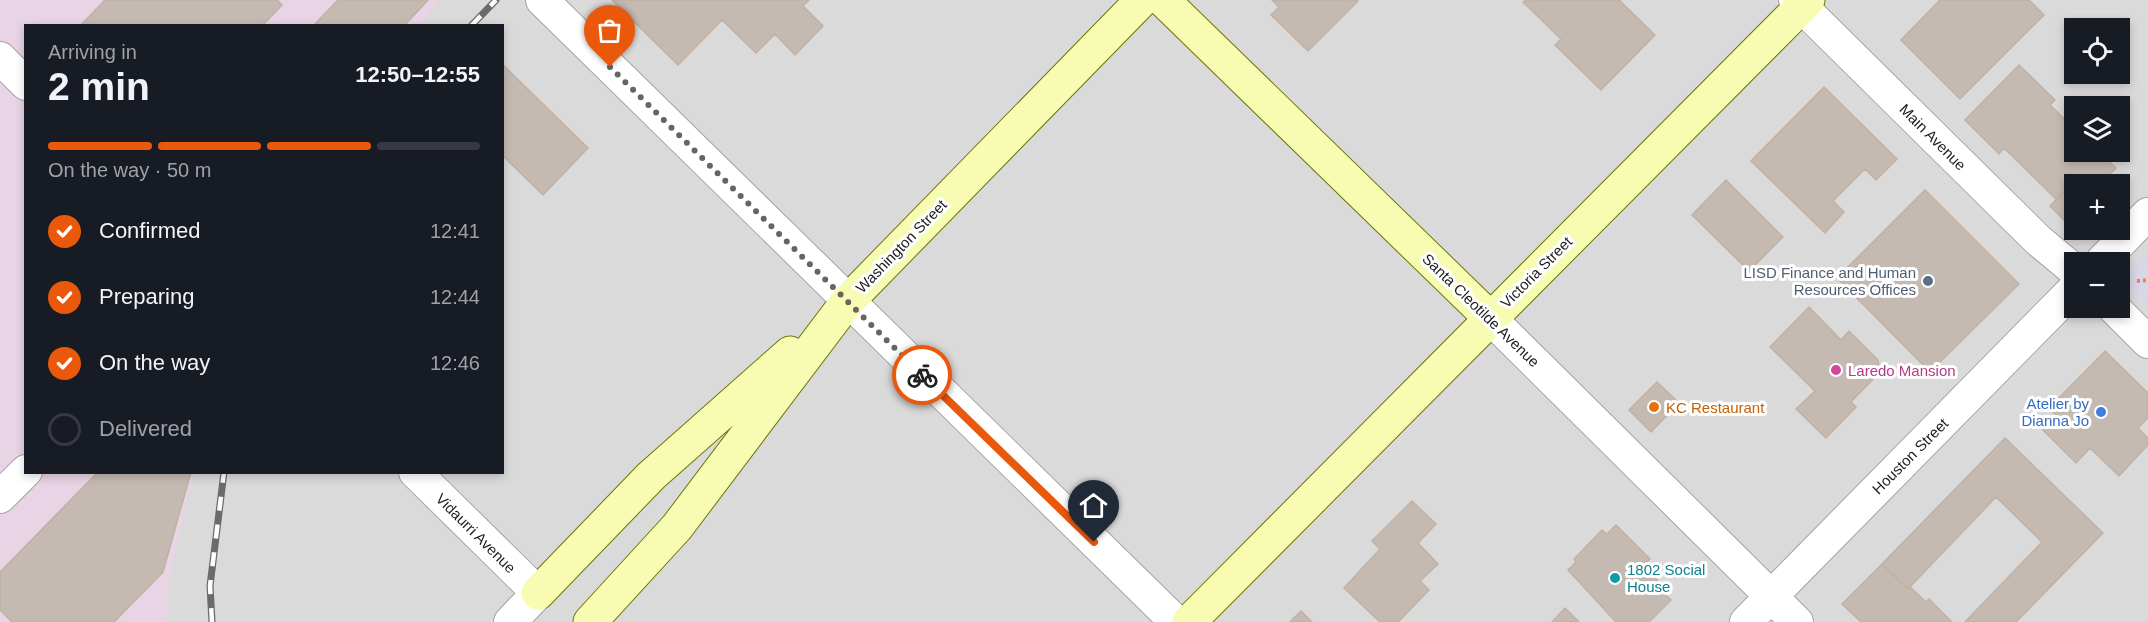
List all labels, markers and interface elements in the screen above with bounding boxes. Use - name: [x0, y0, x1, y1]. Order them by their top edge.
- pin: [584, 5, 635, 67]
- icon: bag: [593, 14, 626, 47]
- map controls: [2064, 18, 2130, 318]
- button: locate: [2064, 18, 2130, 84]
- text: Arriving in: [48, 41, 137, 63]
- text: 12:50–12:55: [355, 62, 480, 87]
- text: 2 min: [48, 65, 150, 108]
- button: layers: [2064, 96, 2130, 162]
- street label: Main Avenue: [1896, 100, 1970, 174]
- text: On the way · 50 m: [48, 159, 211, 181]
- button: +: [2064, 174, 2130, 240]
- street label: Washington Street: [852, 195, 950, 296]
- icon: check: [48, 215, 81, 248]
- text: Confirmed: [99, 218, 200, 243]
- text: 12:41: [430, 220, 480, 242]
- street label: Victoria Street: [1497, 232, 1576, 311]
- street label: Santa Cleotilde Avenue: [1419, 250, 1543, 370]
- button: −: [2064, 252, 2130, 318]
- place label: LISD Finance and Human Resources Offices: [1743, 264, 1916, 298]
- marker: LISD Finance and Human Resources Offices: [1921, 274, 1935, 288]
- icon: check: [48, 281, 81, 314]
- text: Preparing: [99, 284, 194, 309]
- text: 12:44: [430, 286, 480, 308]
- courier: [892, 345, 952, 405]
- icon: check: [48, 347, 81, 380]
- text: On the way: [99, 350, 210, 375]
- text: 12:46: [430, 352, 480, 374]
- icon: bike: [906, 359, 939, 392]
- place label: Laredo Mansion: [1848, 362, 1956, 379]
- marker: Laredo Mansion: [1829, 363, 1843, 377]
- place label: Atelier by Dianna Jo: [2021, 395, 2089, 429]
- place label: KC Restaurant: [1666, 399, 1765, 416]
- marker: KC Restaurant: [1647, 400, 1661, 414]
- marker: Atelier by Dianna Jo: [2094, 405, 2108, 419]
- street label: Houston Street: [1869, 414, 1952, 497]
- text: Delivered: [99, 416, 192, 441]
- pin: [1068, 480, 1119, 542]
- icon: home: [1077, 489, 1110, 522]
- street label: Vidaurri Avenue: [433, 490, 519, 576]
- place label: 1802 Social House: [1627, 561, 1705, 595]
- marker: 1802 Social House: [1608, 571, 1622, 585]

